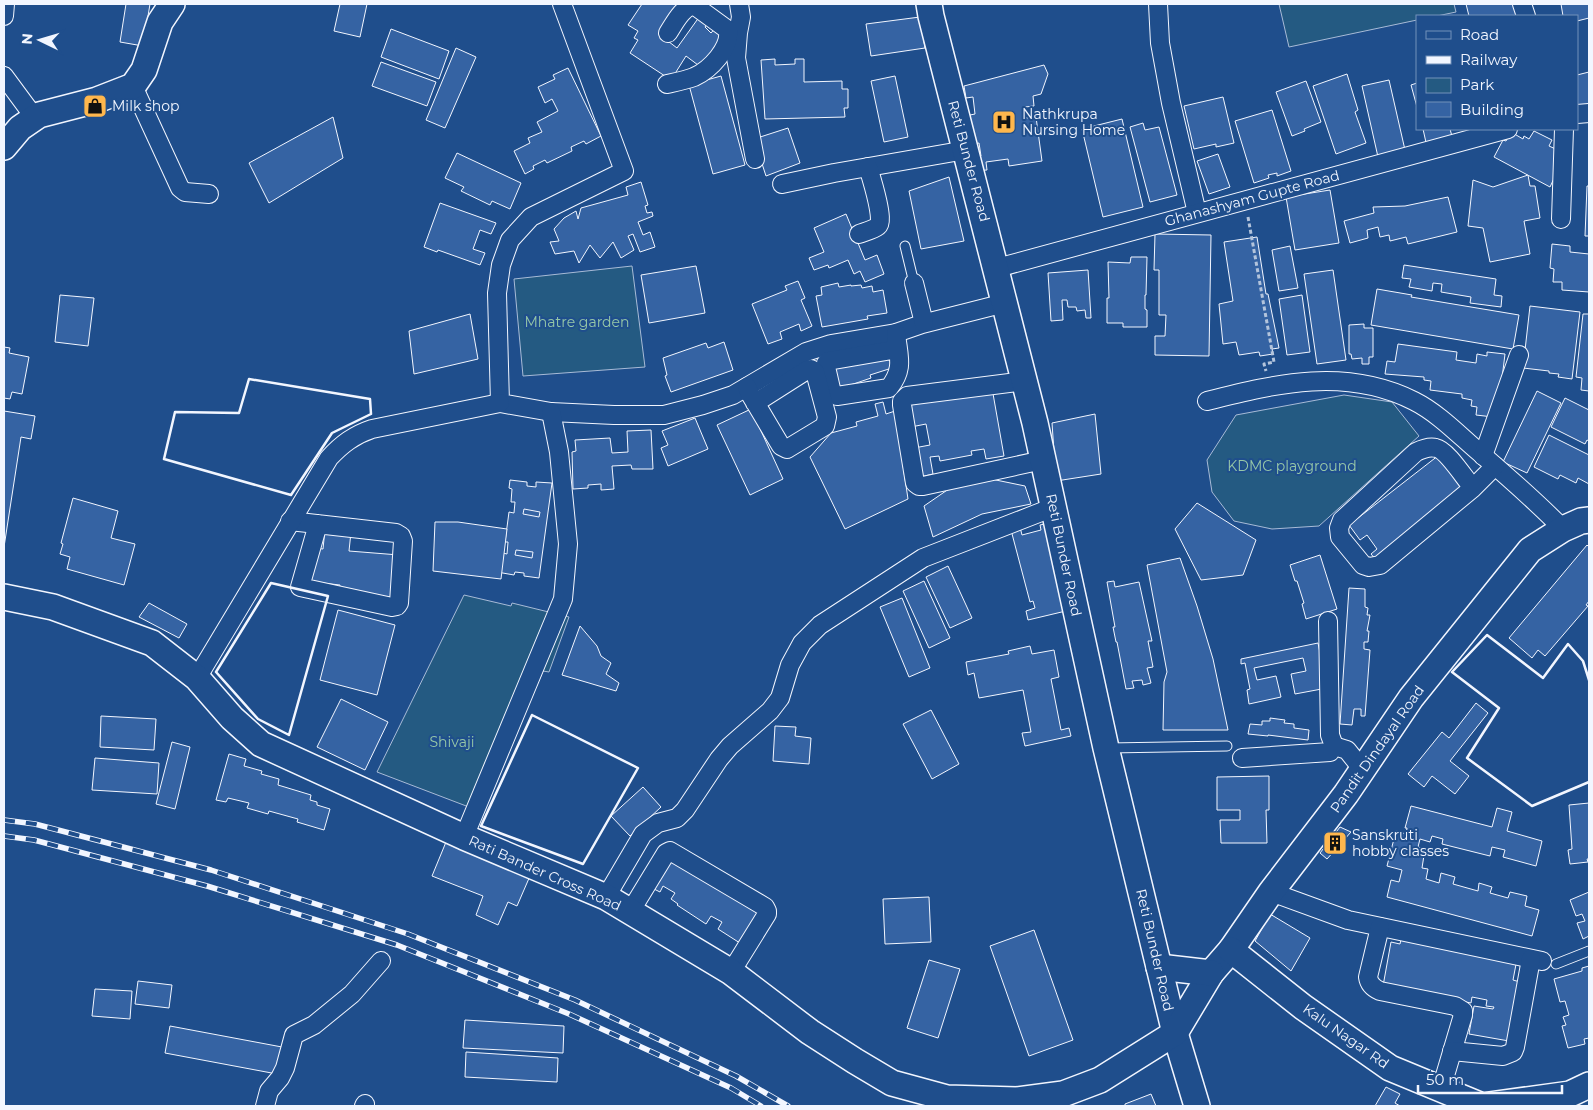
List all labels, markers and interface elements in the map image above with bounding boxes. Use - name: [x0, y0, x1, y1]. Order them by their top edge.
- north arrow: [15, 15, 65, 65]
- legend: [1416, 15, 1578, 130]
- text: Road: [1460, 25, 1499, 44]
- text: N: [18, 32, 37, 45]
- text: Railway: [1460, 50, 1518, 69]
- text: Park: [1460, 75, 1494, 94]
- shop icon: Milk shop: [82, 93, 108, 119]
- place label: Milk shop: [112, 97, 180, 115]
- street label: Reti Bunder Road: [944, 98, 994, 224]
- text: Building: [1460, 100, 1524, 119]
- place label: Nathkrupa Nursing Home: [1022, 105, 1125, 139]
- hospital icon: Nathkrupa Nursing Home: [991, 109, 1017, 135]
- street label: Ghanashyam Gupte Road: [1163, 166, 1341, 230]
- park label: Mhatre garden: [524, 313, 630, 331]
- park label: KDMC playground: [1227, 457, 1357, 475]
- street label: Reti Bunder Road: [1042, 492, 1086, 618]
- street label: Pandit Dindayal Road: [1326, 682, 1428, 816]
- park label: Shivaji: [429, 733, 475, 751]
- place label: Sanskruti hobby classes: [1352, 826, 1449, 860]
- building icon: Sanskruti hobby classes: [1322, 830, 1348, 856]
- street label: Rati Bander Cross Road: [466, 831, 624, 915]
- street label: Reti Bunder Road: [1132, 887, 1178, 1013]
- street label: Kalu Nagar Rd: [1299, 1000, 1393, 1072]
- scale bar: [1418, 1062, 1562, 1094]
- text: 50 m: [1426, 1070, 1464, 1089]

